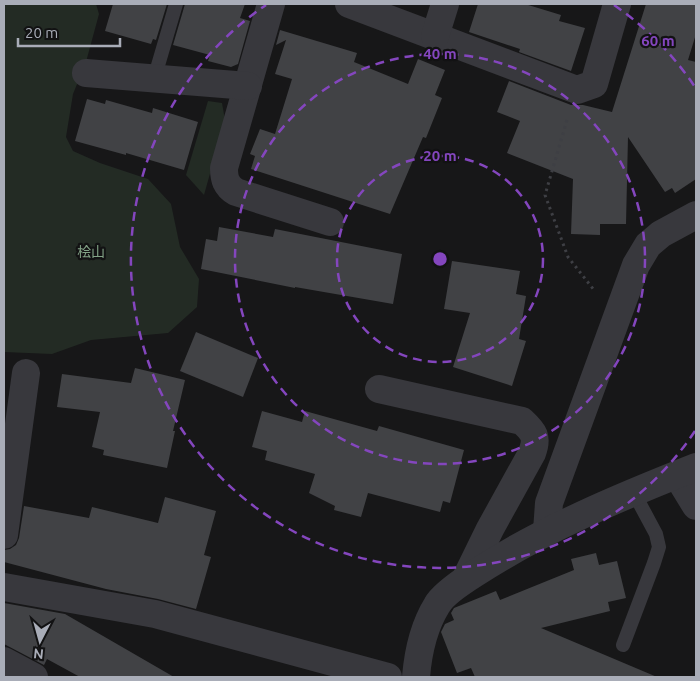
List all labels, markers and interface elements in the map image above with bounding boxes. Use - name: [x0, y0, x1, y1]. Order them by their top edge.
- scale bar: [18, 15, 120, 47]
- text: 20 m: [25, 24, 58, 41]
- text: 60 m: [641, 32, 675, 49]
- text: 40 m: [423, 45, 457, 62]
- text: 20 m: [423, 147, 457, 164]
- park label: 桧山: [77, 244, 105, 260]
- centre of rings: [431, 250, 449, 268]
- north arrow: [15, 616, 65, 666]
- text: N: [33, 645, 45, 662]

